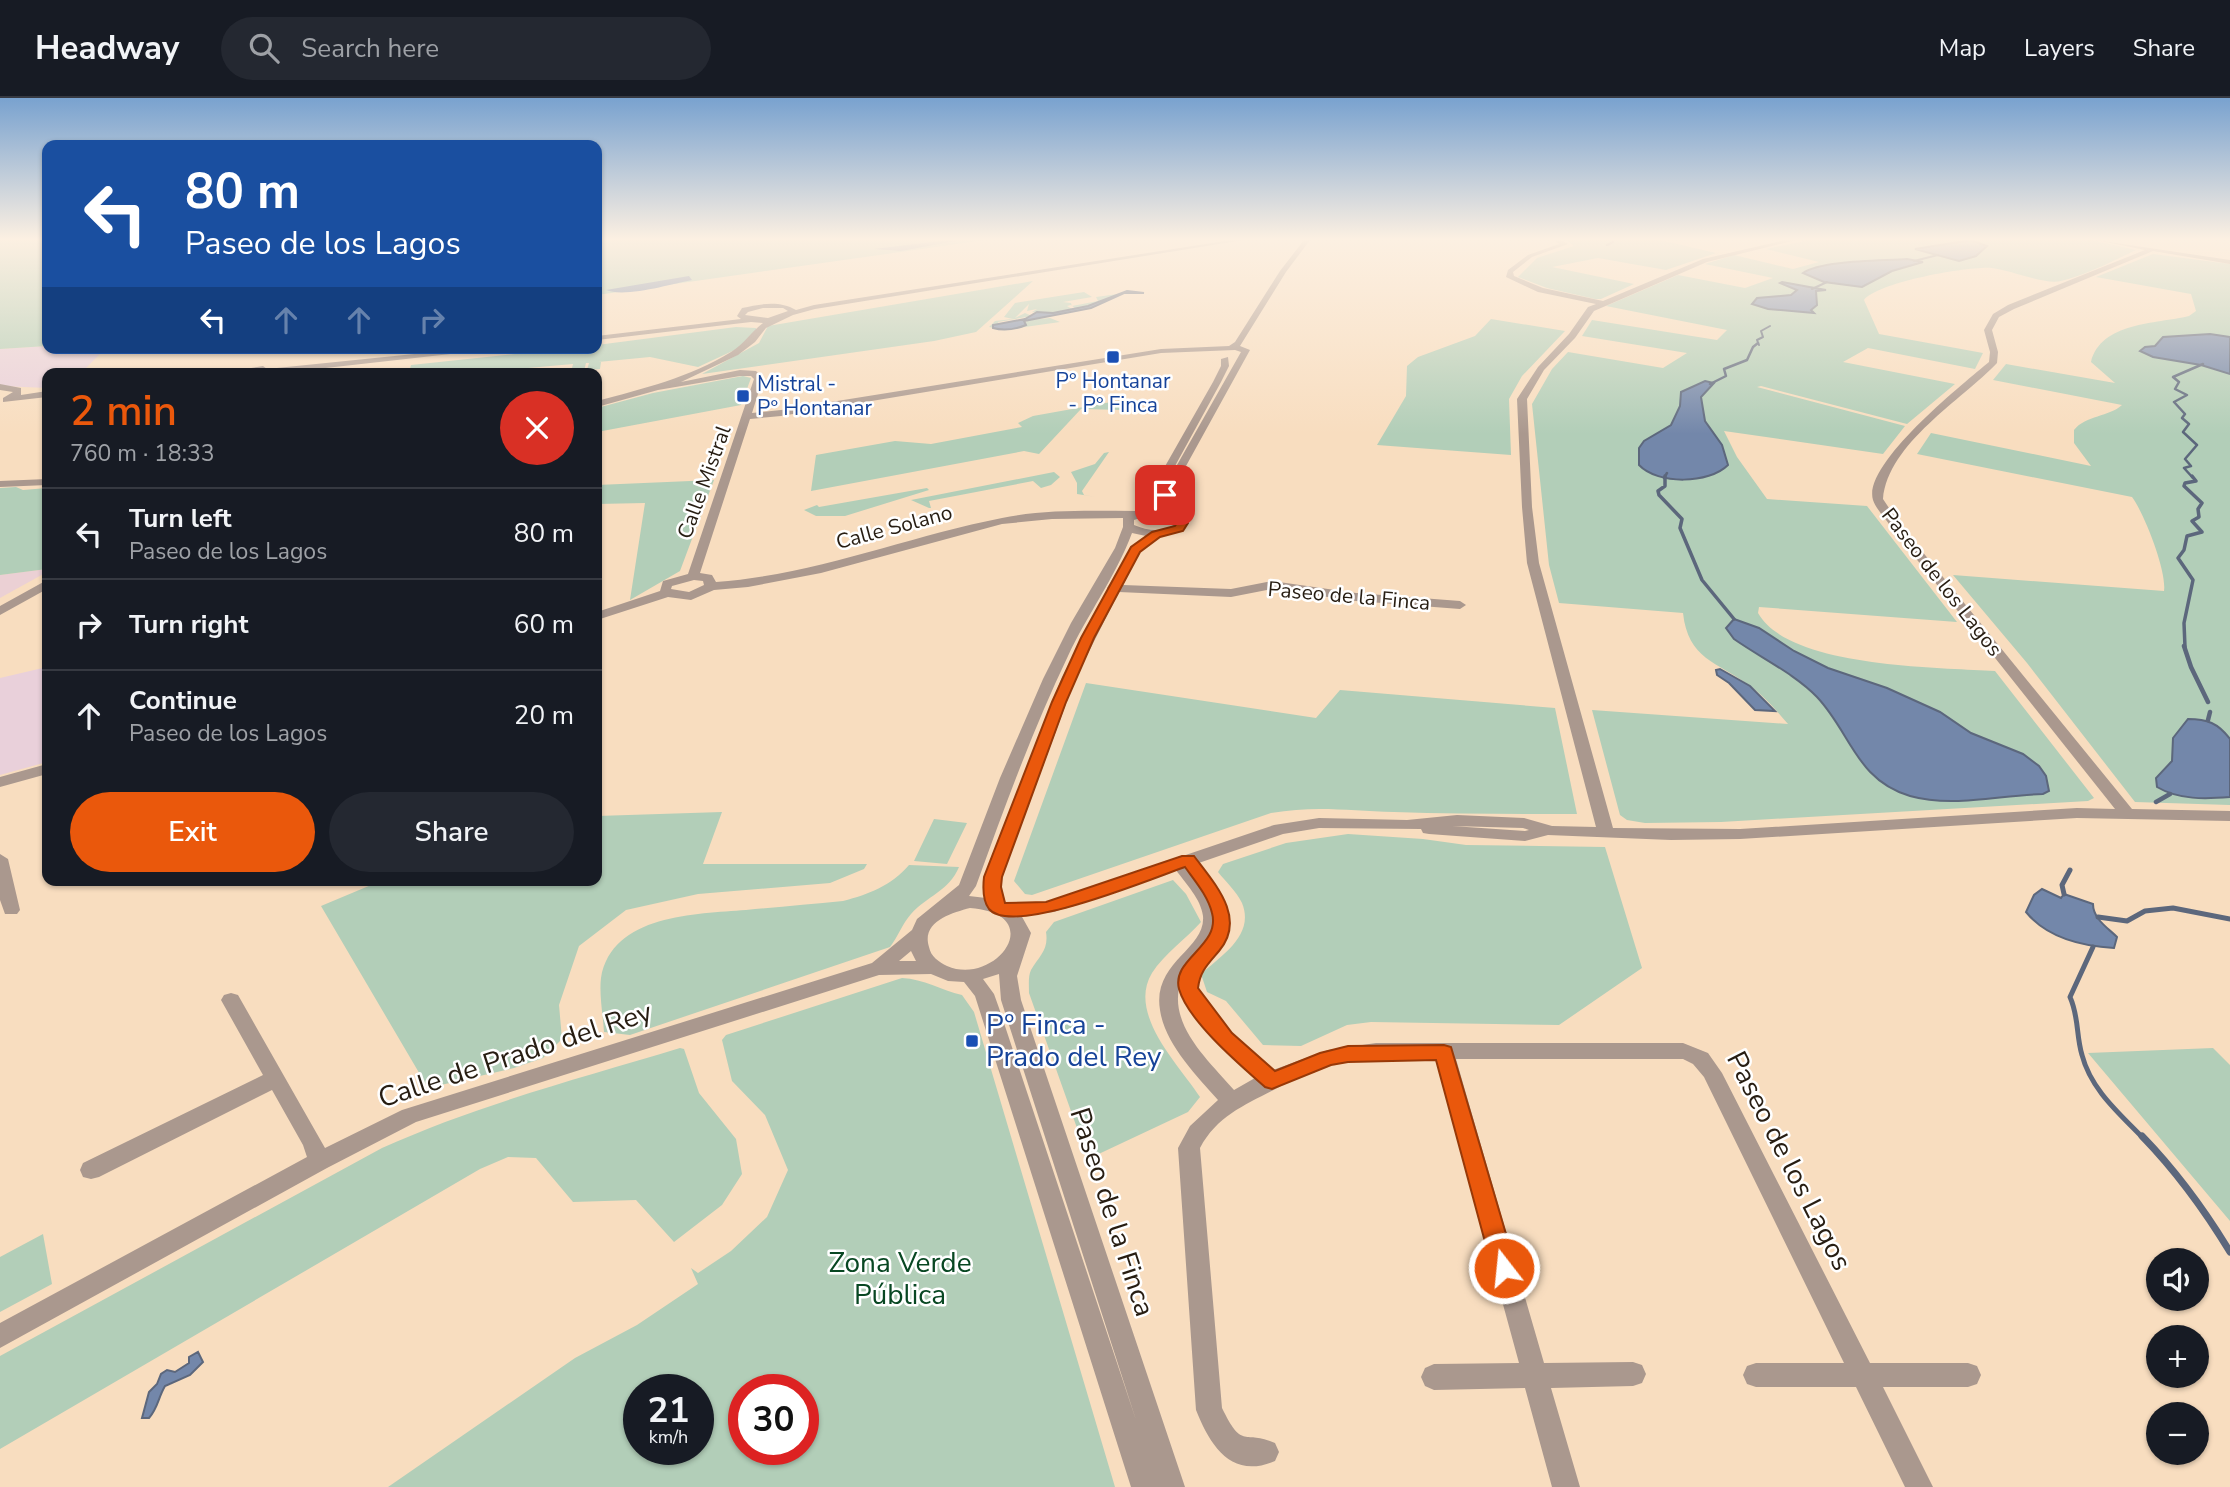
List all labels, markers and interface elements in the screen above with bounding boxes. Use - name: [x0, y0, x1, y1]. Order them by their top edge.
- search box: [221, 17, 711, 80]
- text: Headway: [35, 26, 179, 71]
- icon: search: [245, 29, 283, 67]
- text: Search here: [301, 31, 439, 66]
- text: Map: [1939, 32, 1986, 64]
- text: Layers: [2024, 32, 2095, 64]
- text: Share: [2133, 32, 2195, 64]
- text: 80 m: [185, 158, 300, 225]
- icon: left: [70, 168, 161, 259]
- text: Paseo de los Lagos: [185, 222, 461, 265]
- icon: left: [194, 301, 232, 339]
- icon: ahead: [267, 301, 305, 339]
- icon: ahead: [340, 301, 378, 339]
- icon: right: [413, 301, 451, 339]
- marker: Pº Hontanar - Pº Finca: [1105, 349, 1121, 365]
- place label: Pº Hontanar - Pº Finca: [1056, 367, 1171, 419]
- place label: Mistral - Pº Hontanar: [757, 370, 872, 422]
- text: 2 min: [70, 383, 177, 440]
- marker: Mistral - Pº Hontanar: [735, 388, 751, 404]
- button: close: [500, 391, 574, 465]
- street label: Calle Mistral: [671, 421, 738, 543]
- text: 760 m · 18:33: [70, 438, 215, 469]
- pin: [1135, 465, 1195, 525]
- icon: arrive: [1146, 476, 1184, 514]
- street label: Calle Solano: [833, 498, 955, 556]
- text: Turn left: [129, 501, 232, 536]
- street label: Paseo de los Lagos: [1875, 502, 2009, 662]
- icon: left: [70, 515, 108, 553]
- text: 80 m: [514, 516, 574, 551]
- text: Paseo de los Lagos: [129, 536, 327, 567]
- street label: Paseo de la Finca: [1267, 575, 1431, 617]
- icon: right: [70, 606, 108, 644]
- text: Turn right: [129, 607, 248, 642]
- text: 60 m: [514, 607, 574, 642]
- text: Continue: [129, 683, 237, 718]
- icon: ahead: [70, 697, 108, 735]
- text: 20 m: [514, 698, 574, 733]
- text: Paseo de los Lagos: [129, 718, 327, 749]
- button: Exit: [70, 792, 315, 872]
- button: Share: [329, 792, 574, 872]
- street label: Calle de Prado del Rey: [373, 993, 657, 1117]
- place label: Pº Finca - Prado del Rey: [986, 1006, 1162, 1076]
- marker: Pº Finca - Prado del Rey: [964, 1033, 980, 1049]
- street label: Paseo de los Lagos: [1717, 1045, 1861, 1277]
- street label: Paseo de la Finca: [1060, 1103, 1164, 1321]
- position arrow: [1467, 1231, 1541, 1305]
- park label: Zona Verde Pública: [828, 1244, 972, 1314]
- map controls: [2146, 1248, 2209, 1465]
- button: sound: [2146, 1248, 2209, 1311]
- button: +: [2146, 1325, 2209, 1388]
- speed limit sign: 30: [728, 1374, 819, 1465]
- text: 21: [647, 1387, 690, 1434]
- button: −: [2146, 1402, 2209, 1465]
- text: km/h: [649, 1425, 688, 1449]

